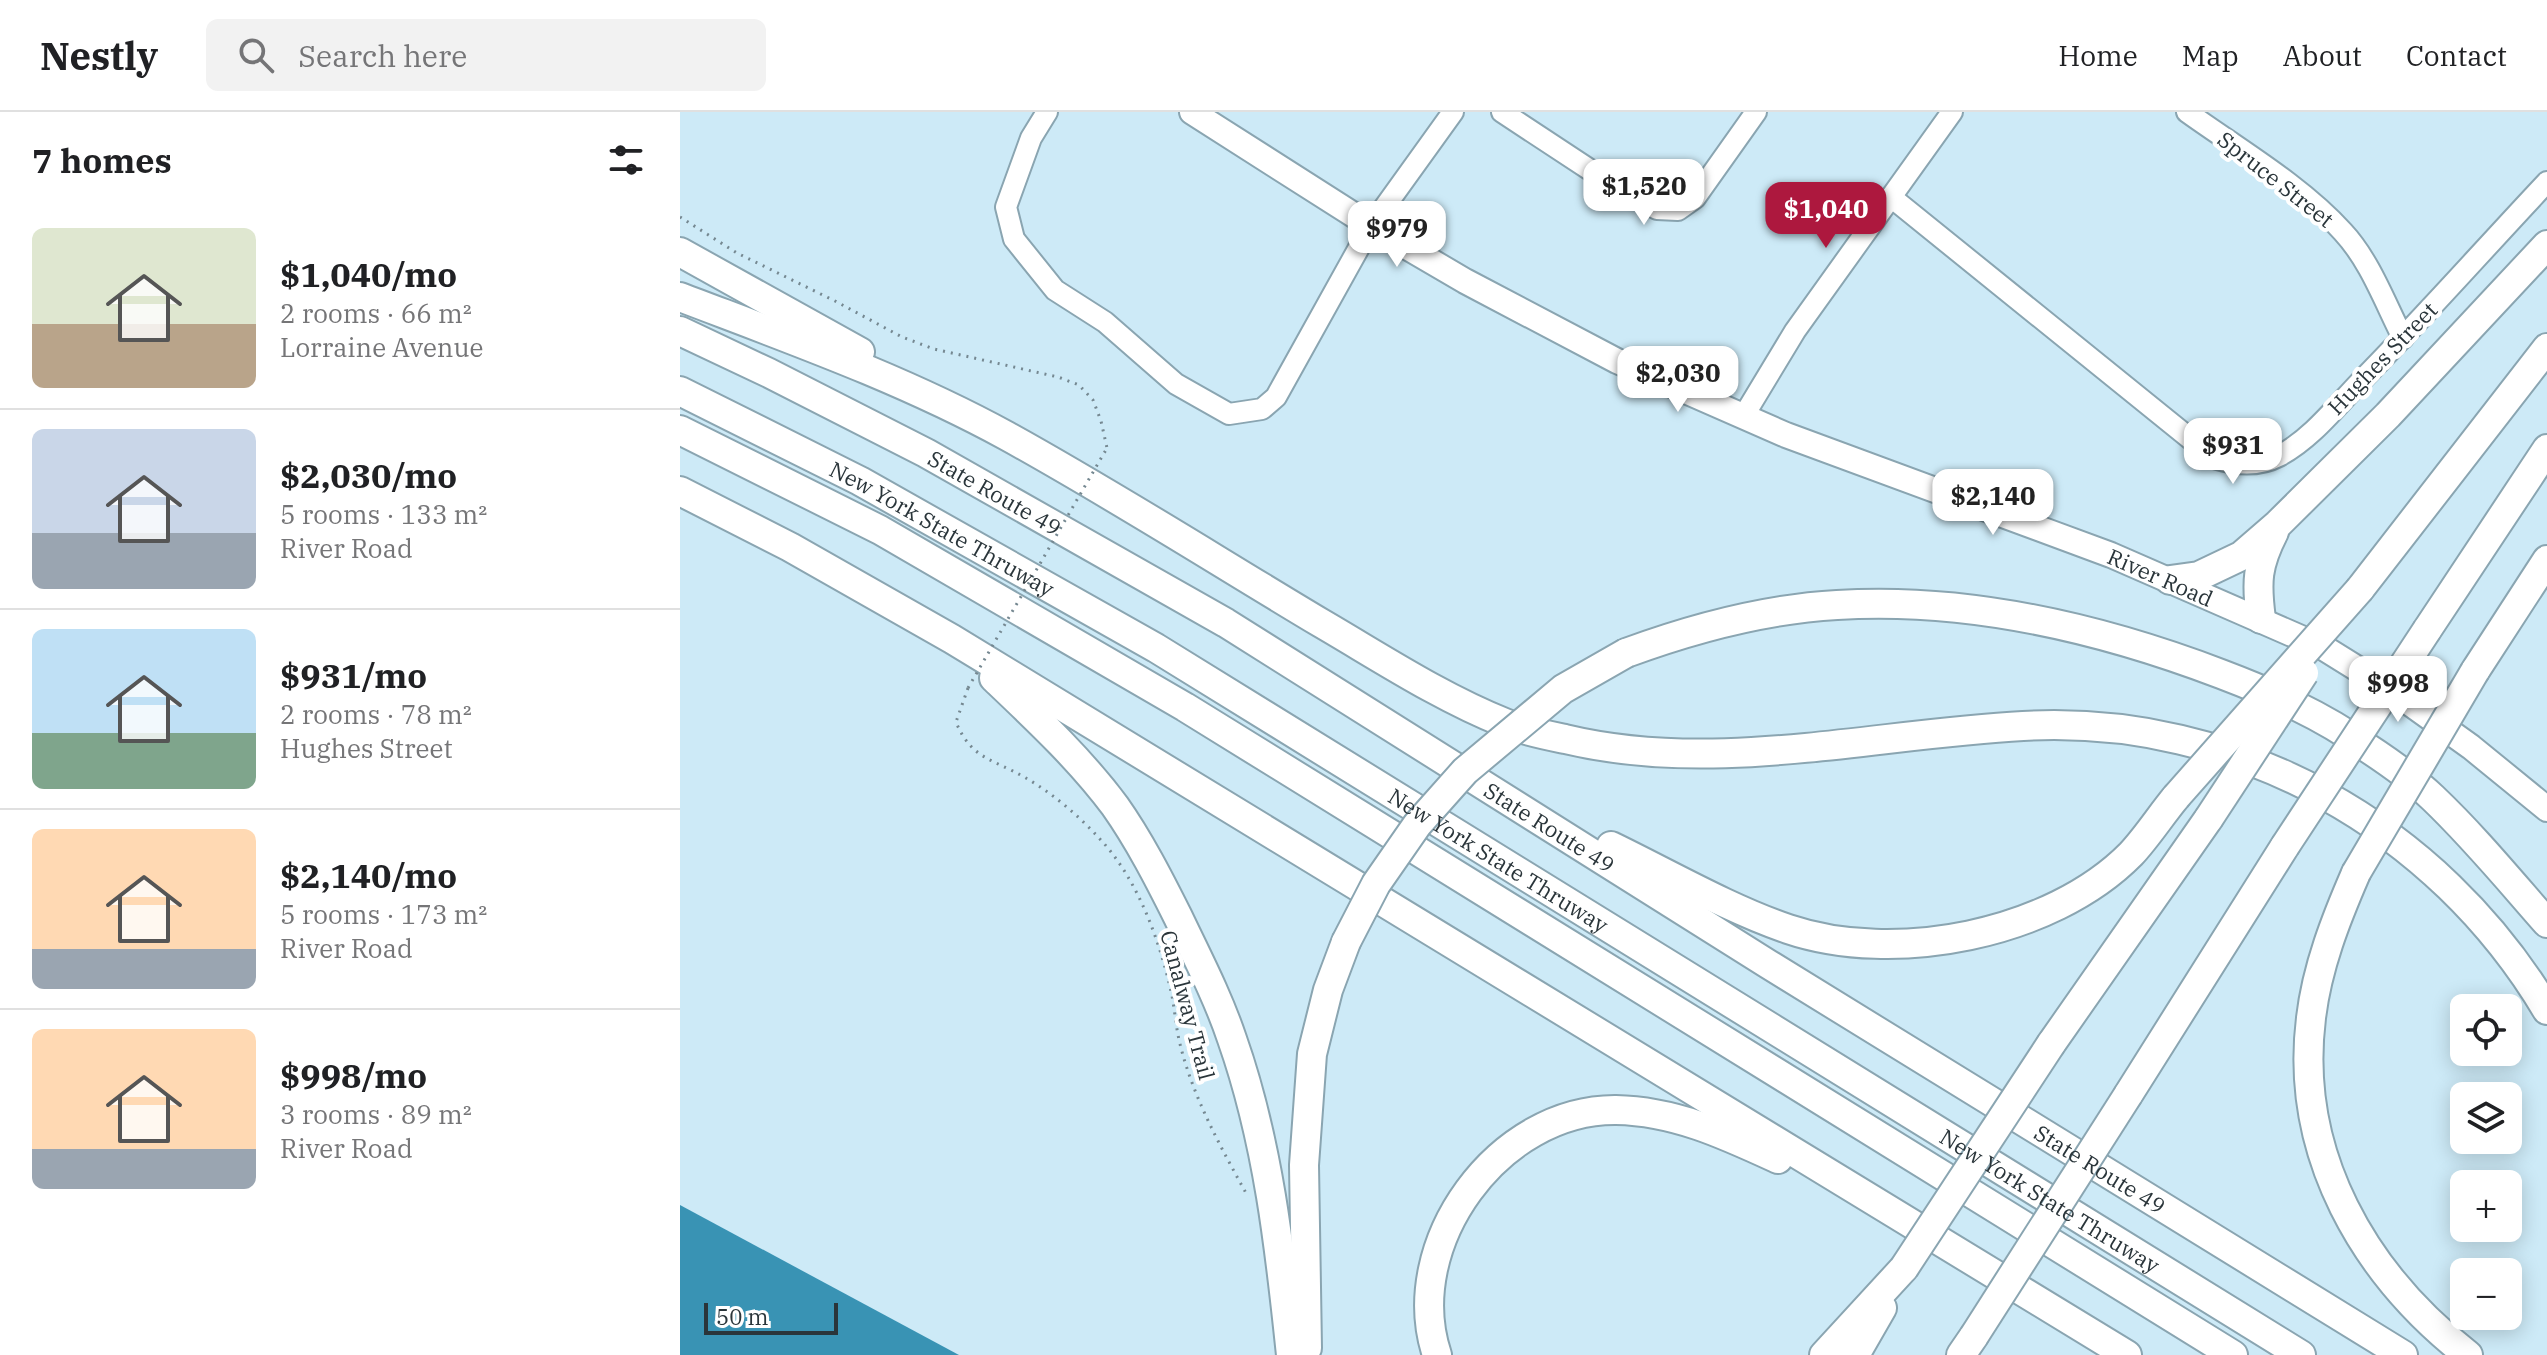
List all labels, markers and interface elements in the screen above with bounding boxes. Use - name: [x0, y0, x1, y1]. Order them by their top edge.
- search box: [206, 19, 766, 91]
- text: Nestly: [40, 31, 158, 80]
- icon: search: [234, 33, 278, 77]
- text: Search here: [298, 36, 467, 75]
- text: Home: [2058, 37, 2138, 74]
- text: Map: [2182, 37, 2239, 74]
- text: About: [2283, 37, 2362, 74]
- text: Contact: [2406, 37, 2507, 74]
- street label: Spruce Street: [2212, 124, 2340, 234]
- text: 7 homes: [32, 138, 172, 182]
- icon: filters: [604, 138, 648, 182]
- pin: $1,520: [1579, 159, 1709, 227]
- text: $1,520: [1601, 168, 1687, 202]
- pin: $1,040: [1761, 182, 1891, 250]
- text: $1,040: [1783, 191, 1869, 225]
- pin: $979: [1350, 201, 1444, 269]
- text: $979: [1366, 210, 1428, 244]
- text: $1,040/mo: [280, 252, 457, 296]
- icon: home: [96, 260, 192, 356]
- street label: Hughes Street: [2321, 295, 2443, 421]
- text: 2 rooms · 66 m²: [280, 296, 472, 330]
- text: Lorraine Avenue: [280, 330, 484, 364]
- pin: $2,030: [1613, 346, 1743, 414]
- text: $2,030: [1635, 355, 1721, 389]
- pin: $931: [2186, 418, 2280, 486]
- text: $931: [2202, 427, 2264, 461]
- street label: State Route 49: [923, 443, 1067, 541]
- text: $2,030/mo: [280, 453, 457, 497]
- street label: New York State Thruway: [825, 454, 1060, 603]
- icon: home: [96, 461, 192, 557]
- pin: $2,140: [1928, 469, 2058, 537]
- text: $2,140: [1950, 478, 2036, 512]
- text: 5 rooms · 133 m²: [280, 497, 487, 531]
- text: River Road: [280, 531, 413, 565]
- street label: River Road: [2103, 541, 2218, 612]
- text: $931/mo: [280, 653, 427, 697]
- pin: $998: [2351, 656, 2445, 724]
- icon: home: [96, 661, 192, 757]
- text: $998: [2367, 665, 2429, 699]
- text: 2 rooms · 78 m²: [280, 697, 472, 731]
- text: Hughes Street: [280, 731, 453, 765]
- street label: State Route 49: [1479, 775, 1621, 879]
- street label: New York State Thruway: [1383, 781, 1614, 939]
- text: $2,140/mo: [280, 853, 457, 897]
- icon: home: [96, 861, 192, 957]
- text: 5 rooms · 173 m²: [280, 897, 487, 931]
- street label: Canalway Trail: [1154, 927, 1222, 1083]
- text: River Road: [280, 931, 413, 965]
- map controls: [2450, 994, 2522, 1330]
- button: locate: [2450, 994, 2522, 1066]
- text: $998/mo: [280, 1053, 427, 1097]
- icon: home: [96, 1061, 192, 1157]
- button: layers: [2450, 1082, 2522, 1154]
- text: 3 rooms · 89 m²: [280, 1097, 472, 1131]
- street label: State Route 49: [2029, 1117, 2171, 1220]
- street label: New York State Thruway: [1935, 1121, 2166, 1279]
- text: River Road: [280, 1131, 413, 1165]
- button: +: [2450, 1170, 2522, 1242]
- button: −: [2450, 1258, 2522, 1330]
- scale bar: [704, 1299, 838, 1335]
- text: 50 m: [716, 1302, 768, 1331]

